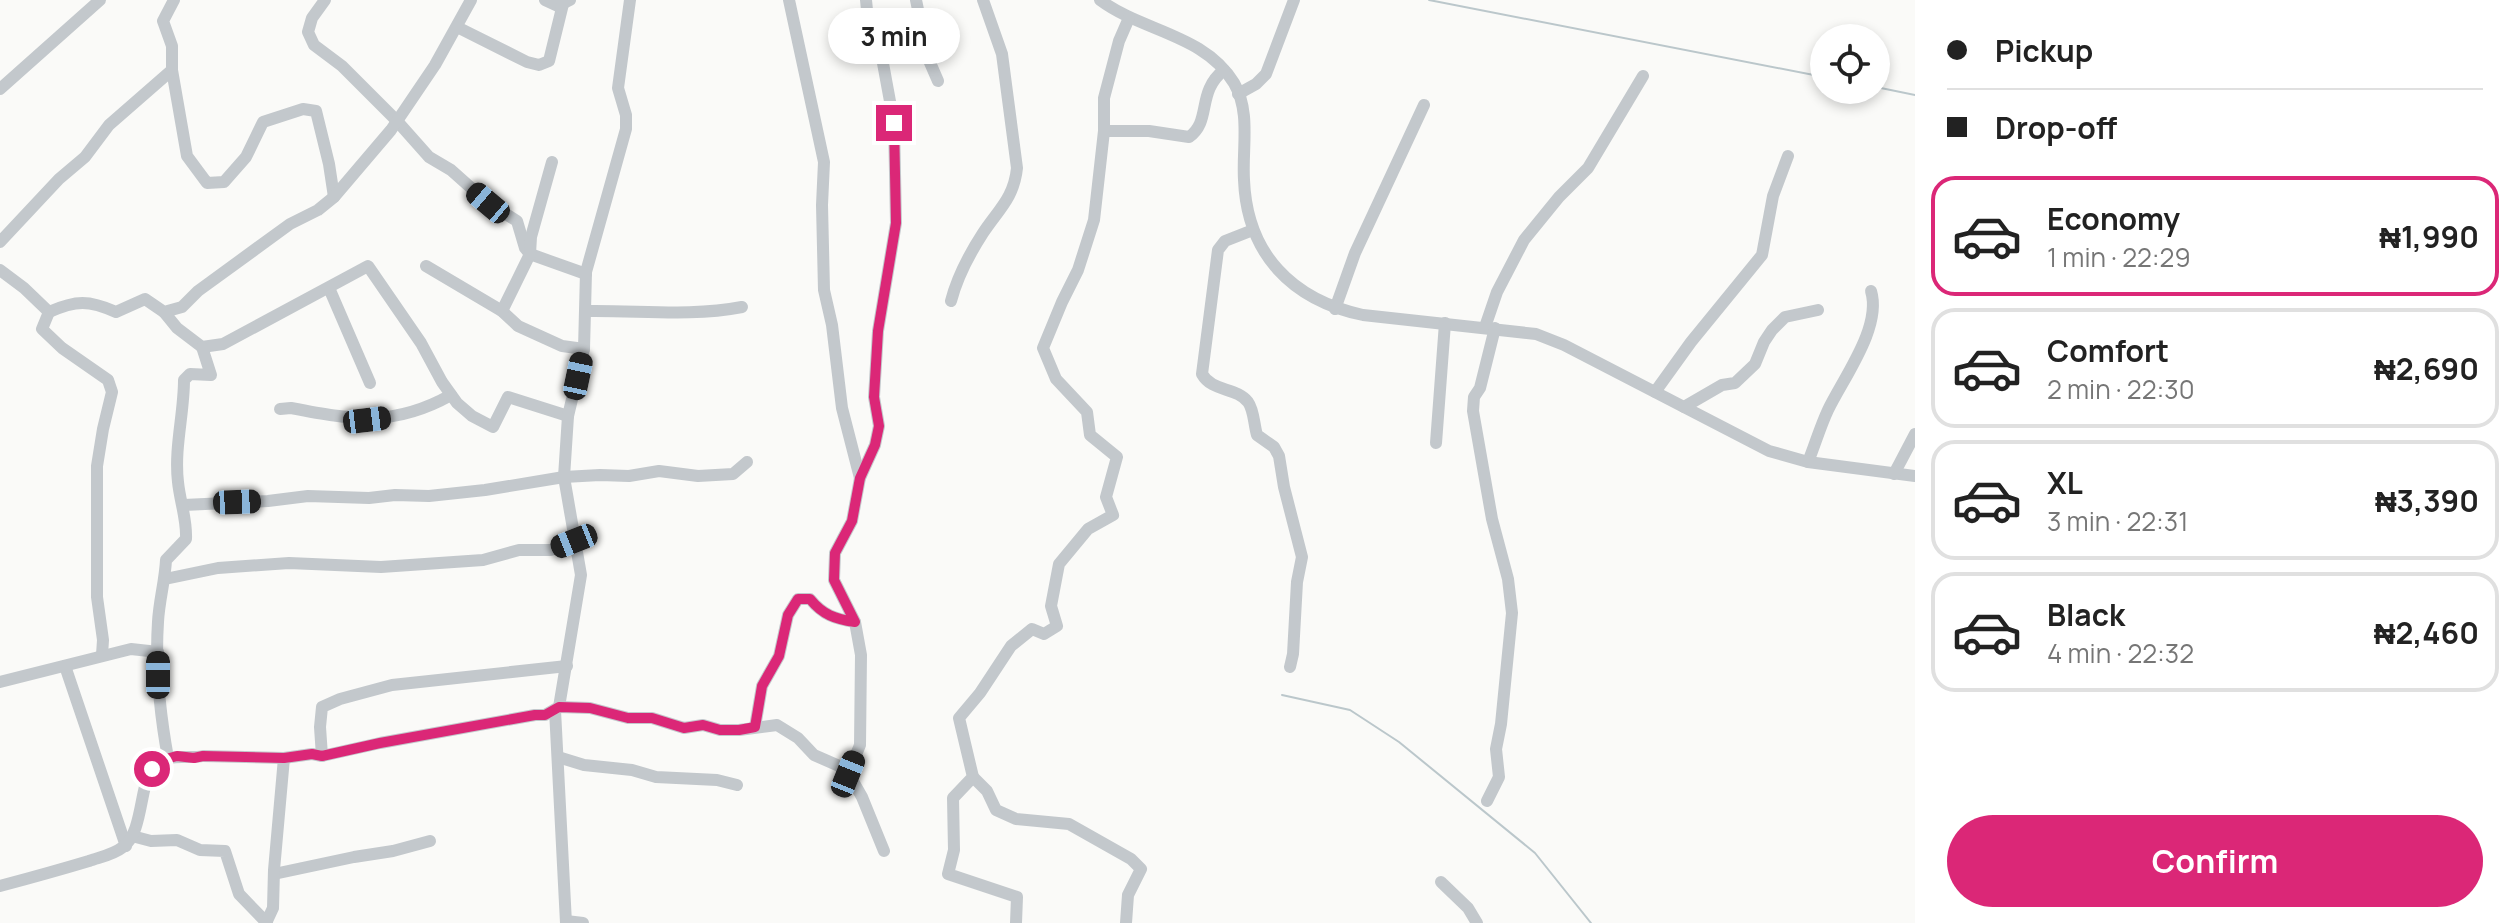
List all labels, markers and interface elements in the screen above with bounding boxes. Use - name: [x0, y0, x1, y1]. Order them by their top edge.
- callout: 3 min: [828, 7, 960, 63]
- text: 3 min: [860, 18, 928, 54]
- map controls: [1810, 24, 1890, 104]
- button: locate: [1810, 24, 1890, 104]
- text: Pickup: [1995, 30, 2093, 71]
- route end: [876, 105, 912, 141]
- text: Drop-off: [1995, 107, 2117, 148]
- car: [462, 178, 514, 228]
- text: Economy: [2047, 198, 2180, 239]
- icon: car: [1951, 200, 2023, 272]
- text: ₦1,990: [2379, 216, 2479, 257]
- text: 1 min · 22:29: [2047, 239, 2191, 275]
- text: Comfort: [2047, 330, 2169, 371]
- icon: car: [1951, 332, 2023, 404]
- text: ₦2,690: [2374, 348, 2479, 389]
- car: [561, 350, 595, 402]
- text: 2 min · 22:30: [2047, 371, 2195, 407]
- car: [342, 405, 392, 435]
- text: XL: [2047, 462, 2083, 503]
- icon: car: [1951, 464, 2023, 536]
- text: ₦3,390: [2375, 480, 2479, 521]
- car: [213, 489, 261, 515]
- text: 3 min · 22:31: [2047, 503, 2188, 539]
- car: [547, 521, 601, 561]
- text: Black: [2047, 594, 2125, 635]
- icon: car: [1951, 596, 2023, 668]
- text: ₦2,460: [2374, 612, 2479, 653]
- text: 4 min · 22:32: [2047, 635, 2194, 671]
- car: [146, 651, 170, 699]
- car: [828, 747, 868, 801]
- route start: [134, 751, 170, 787]
- button: Confirm: [1947, 815, 2483, 907]

